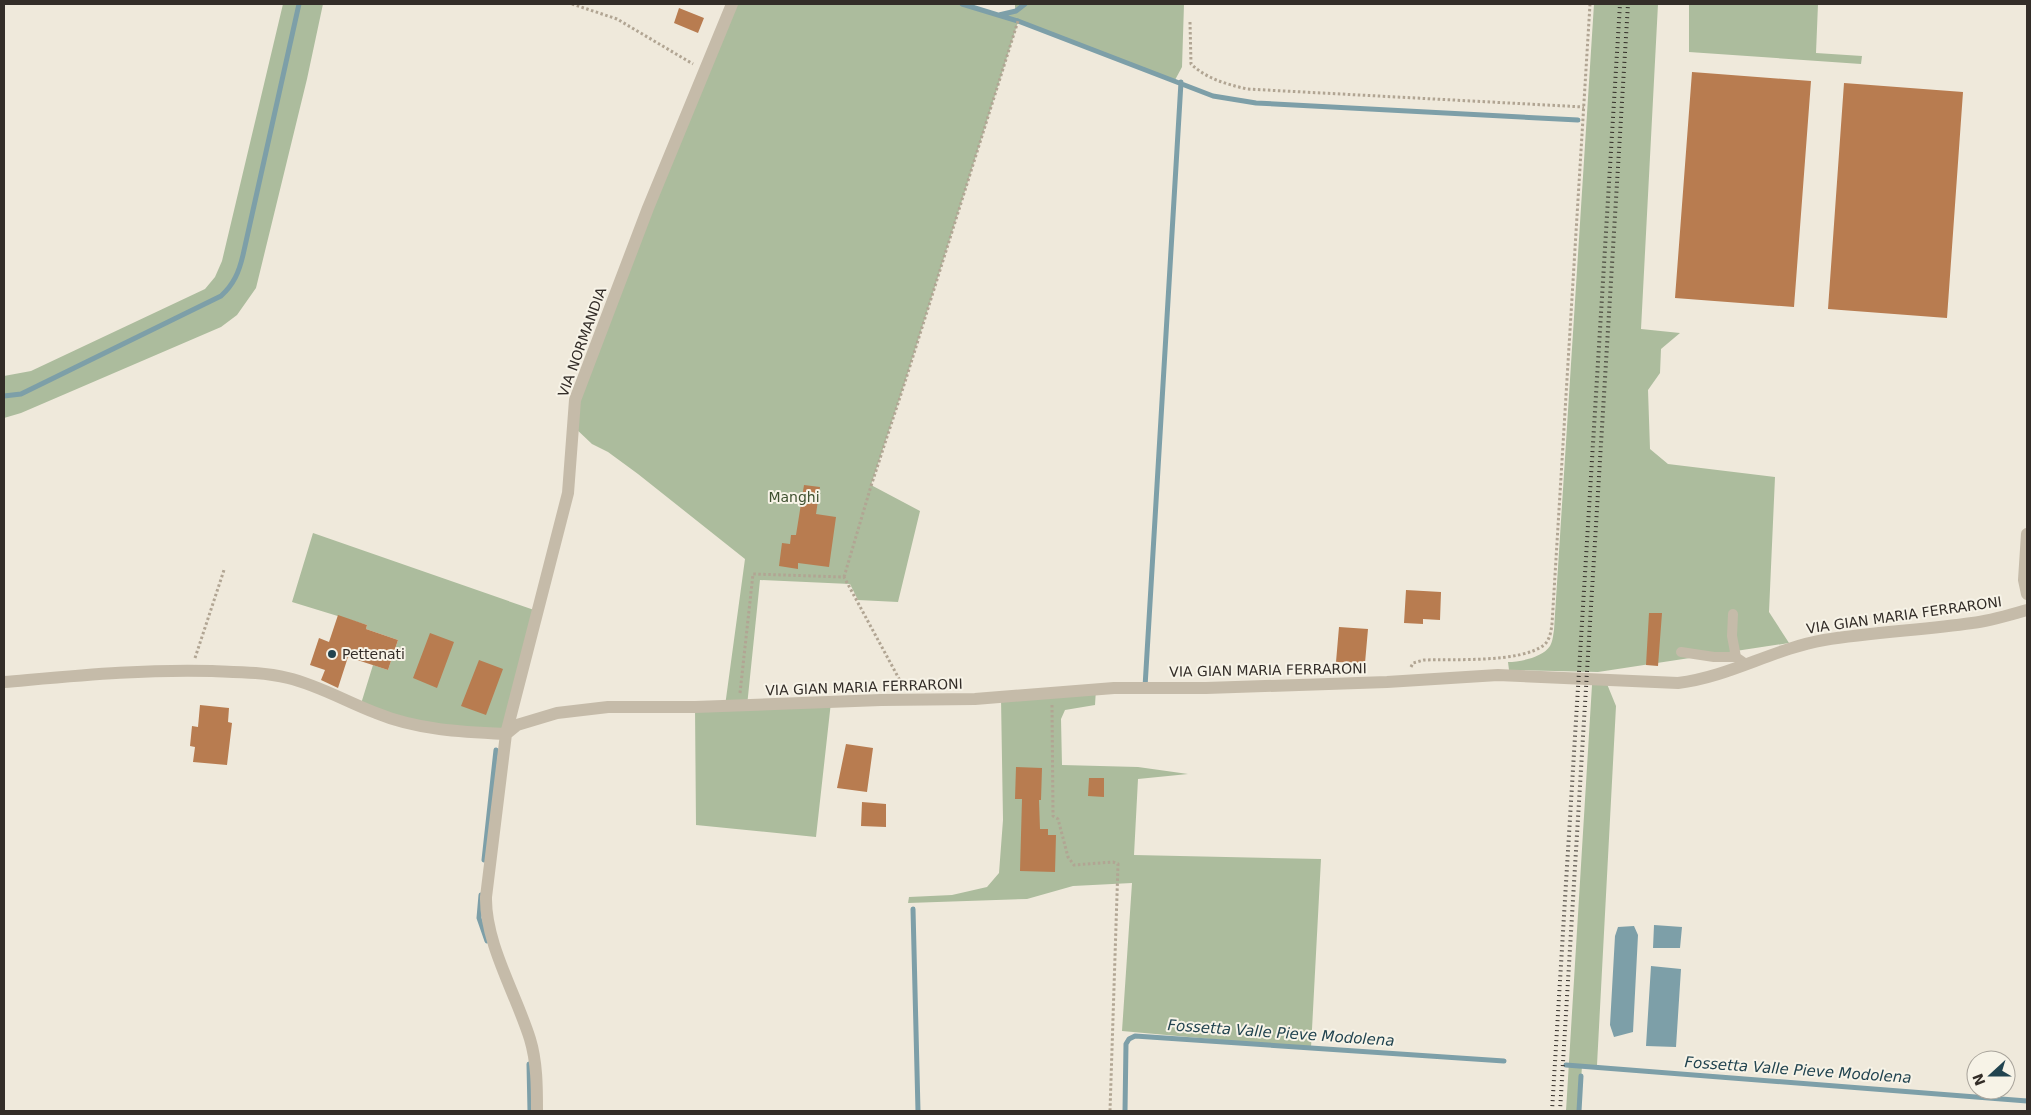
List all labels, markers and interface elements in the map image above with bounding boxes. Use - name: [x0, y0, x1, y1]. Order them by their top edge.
- street label: VIA NORMANDIA: [555, 285, 609, 399]
- park label: Manghi: [768, 489, 820, 505]
- street label: VIA GIAN MARIA FERRARONI: [1805, 593, 2003, 637]
- place label: Pettenati: [342, 646, 405, 662]
- marker: Pettenati: [326, 648, 338, 660]
- street label: VIA GIAN MARIA FERRARONI: [1169, 660, 1367, 680]
- street label: VIA GIAN MARIA FERRARONI: [765, 676, 963, 698]
- water label: Fossetta Valle Pieve Modolena: [1167, 1016, 1395, 1050]
- north arrow: [1966, 1050, 2016, 1100]
- water label: Fossetta Valle Pieve Modolena: [1684, 1053, 1912, 1087]
- text: N: [1969, 1071, 1988, 1088]

